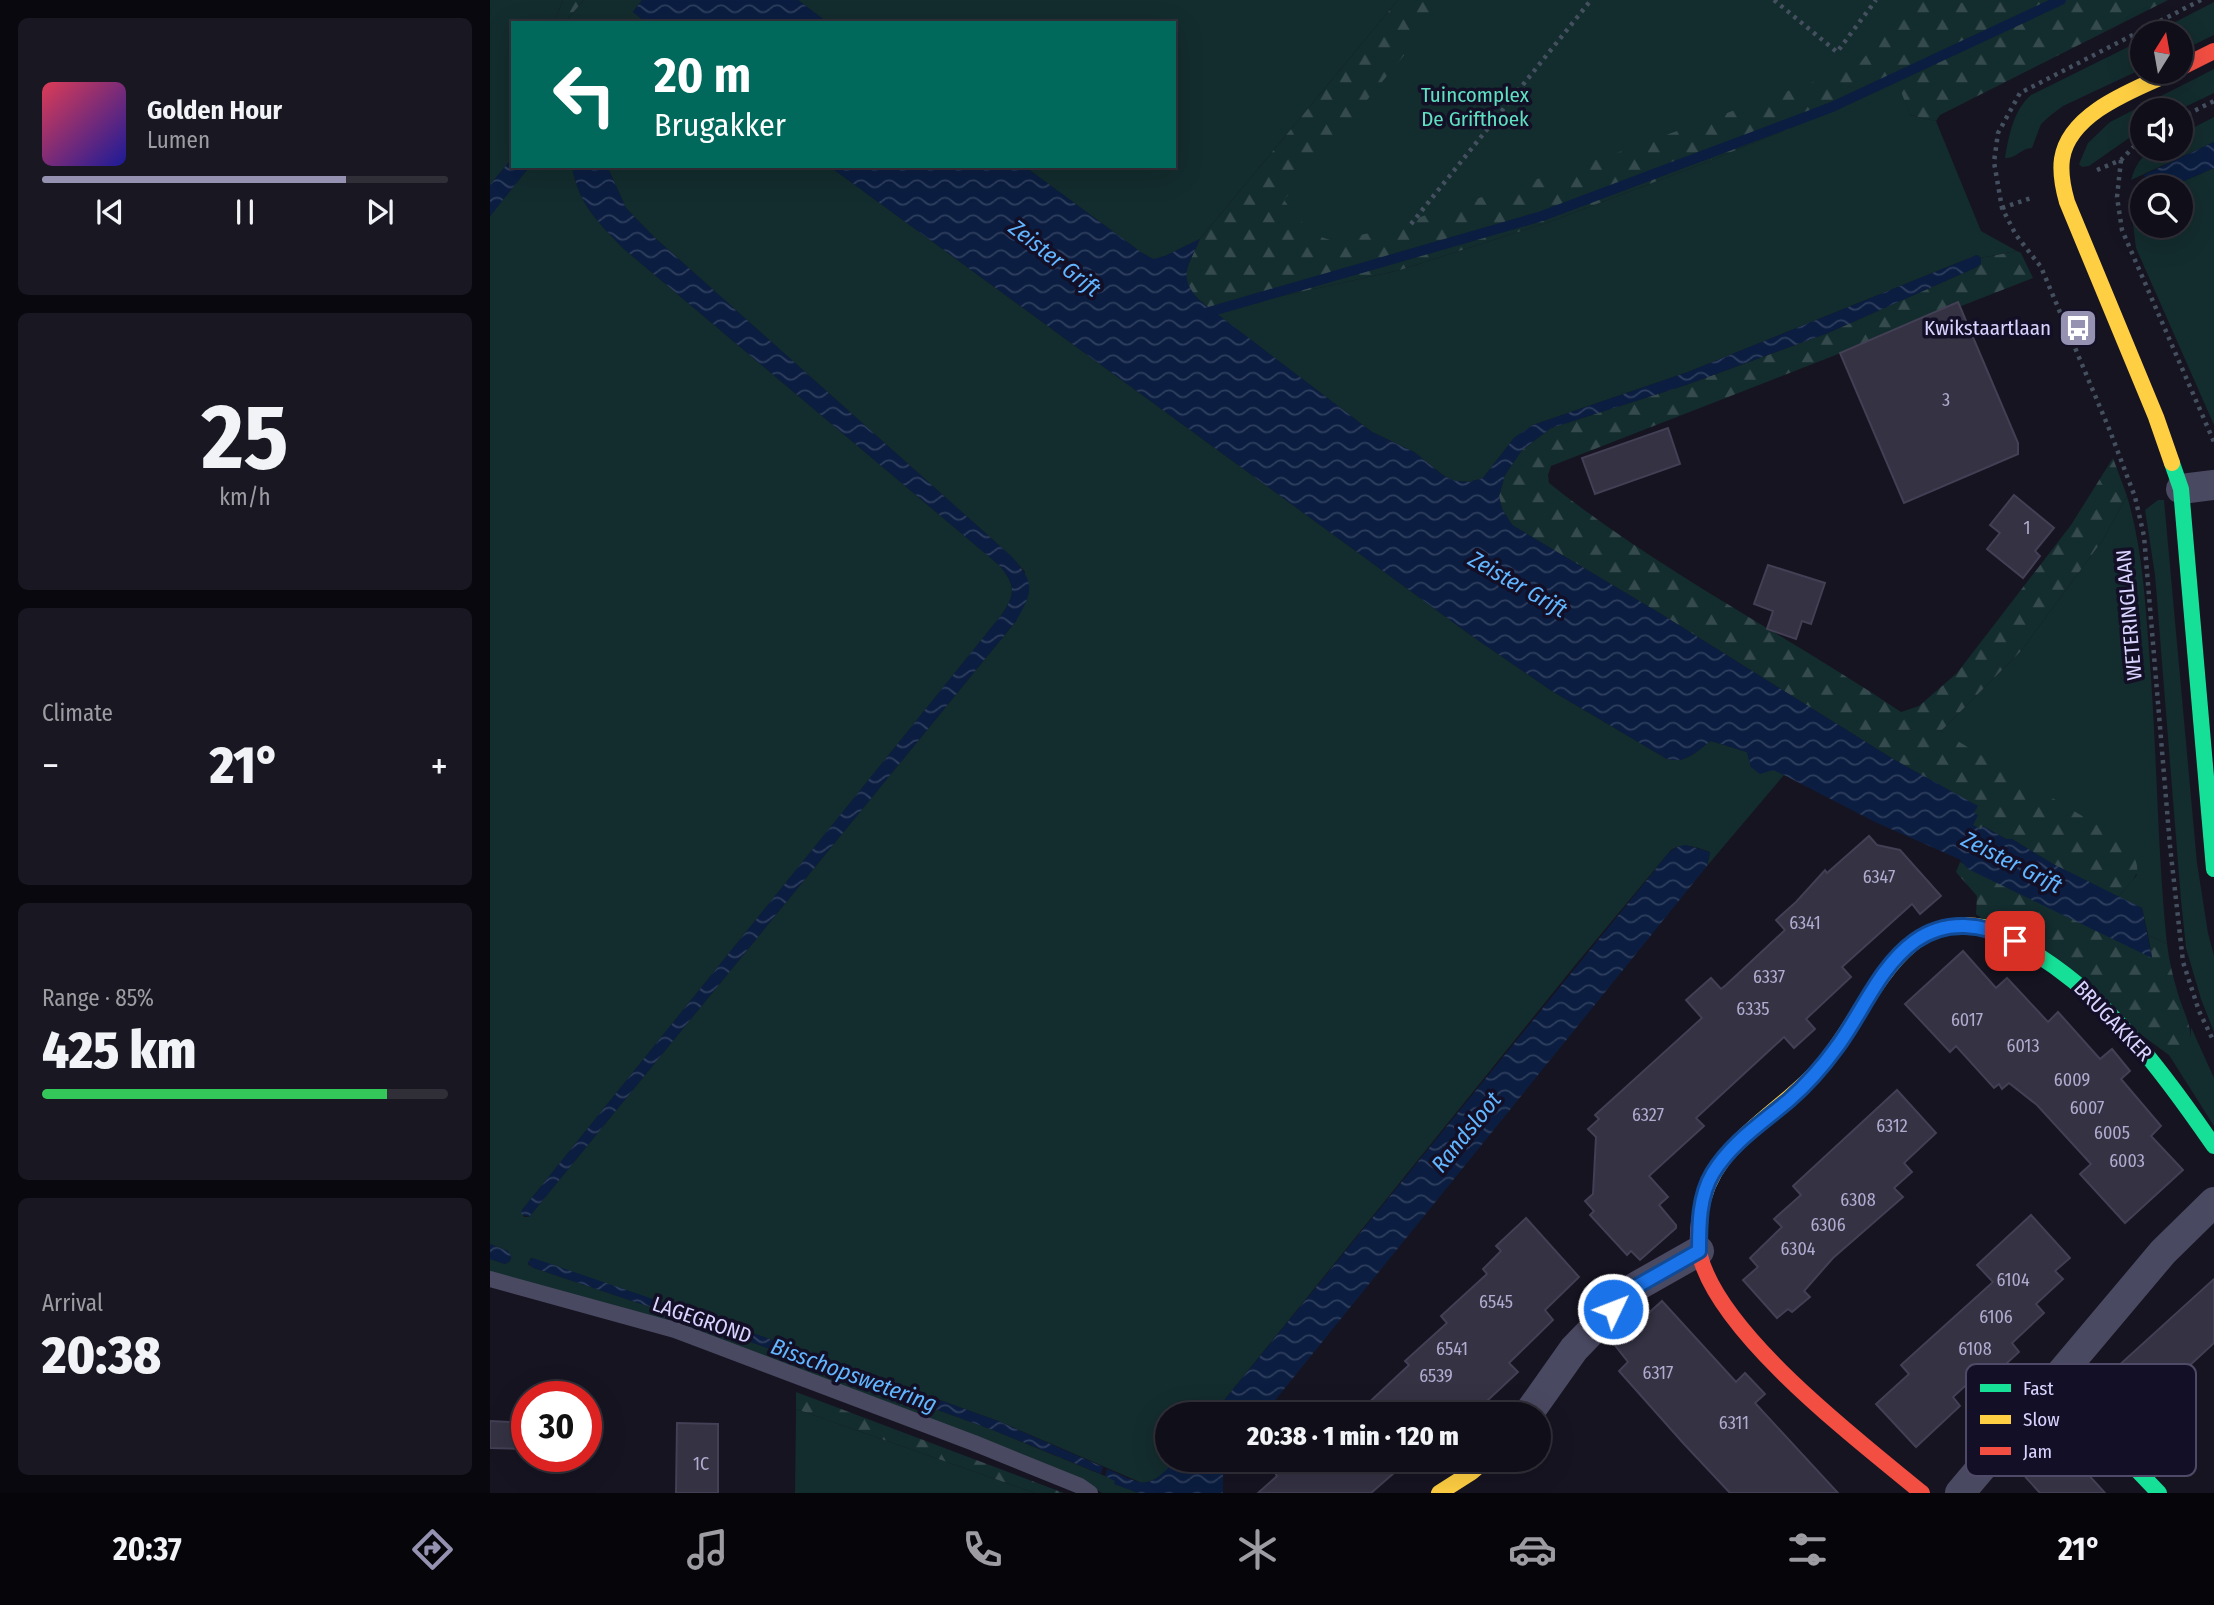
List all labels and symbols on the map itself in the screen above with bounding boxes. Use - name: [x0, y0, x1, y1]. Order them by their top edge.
- north arrow: [2130, 21, 2193, 84]
- park label: Tuincomplex De Grifthoek: [1421, 82, 1530, 132]
- water label: Zeister Grift: [1003, 213, 1107, 303]
- bus stop icon: Kwikstaartlaan: [2057, 307, 2099, 349]
- place label: Kwikstaartlaan: [1924, 315, 2051, 341]
- house number: 3: [1942, 389, 1950, 411]
- house number: 1: [2023, 517, 2031, 539]
- water label: Zeister Grift: [1463, 544, 1573, 624]
- street label: WETERINGLAAN: [2110, 549, 2148, 681]
- water label: Zeister Grift: [1956, 824, 2067, 899]
- house number: 6347: [1863, 866, 1895, 888]
- pin: [1985, 911, 2045, 971]
- house number: 6341: [1789, 912, 1821, 934]
- house number: 6337: [1753, 966, 1785, 988]
- street label: BRUGAKKER: [2068, 975, 2158, 1067]
- house number: 6335: [1736, 998, 1770, 1020]
- house number: 6017: [1951, 1009, 1983, 1031]
- house number: 6013: [2007, 1035, 2040, 1057]
- house number: 6009: [2054, 1069, 2090, 1091]
- water label: Randsloot: [1425, 1086, 1507, 1178]
- house number: 6007: [2070, 1097, 2104, 1119]
- house number: 6327: [1632, 1104, 1664, 1126]
- house number: 6312: [1876, 1115, 1908, 1137]
- house number: 6005: [2094, 1122, 2130, 1144]
- house number: 6003: [2109, 1150, 2145, 1172]
- house number: 6308: [1840, 1189, 1876, 1211]
- house number: 6306: [1810, 1214, 1846, 1236]
- house number: 6304: [1781, 1238, 1816, 1260]
- house number: 6104: [1996, 1269, 2030, 1291]
- position arrow: [1576, 1272, 1650, 1346]
- street label: LAGEGROND: [649, 1291, 755, 1349]
- house number: 6545: [1479, 1291, 1513, 1313]
- house number: 6106: [1979, 1306, 2013, 1328]
- water label: Bisschopswetering: [767, 1332, 941, 1418]
- house number: 6541: [1436, 1338, 1468, 1360]
- house number: 6108: [1958, 1338, 1992, 1360]
- house number: 6317: [1643, 1362, 1673, 1384]
- legend: [1966, 1364, 2196, 1476]
- house number: 6539: [1419, 1365, 1453, 1387]
- text: Fast: [2023, 1377, 2054, 1400]
- speed limit sign: 30: [511, 1381, 602, 1472]
- text: Slow: [2023, 1408, 2060, 1431]
- house number: 6311: [1719, 1412, 1749, 1434]
- text: Jam: [2023, 1440, 2052, 1463]
- house number: 1C: [693, 1453, 709, 1475]

